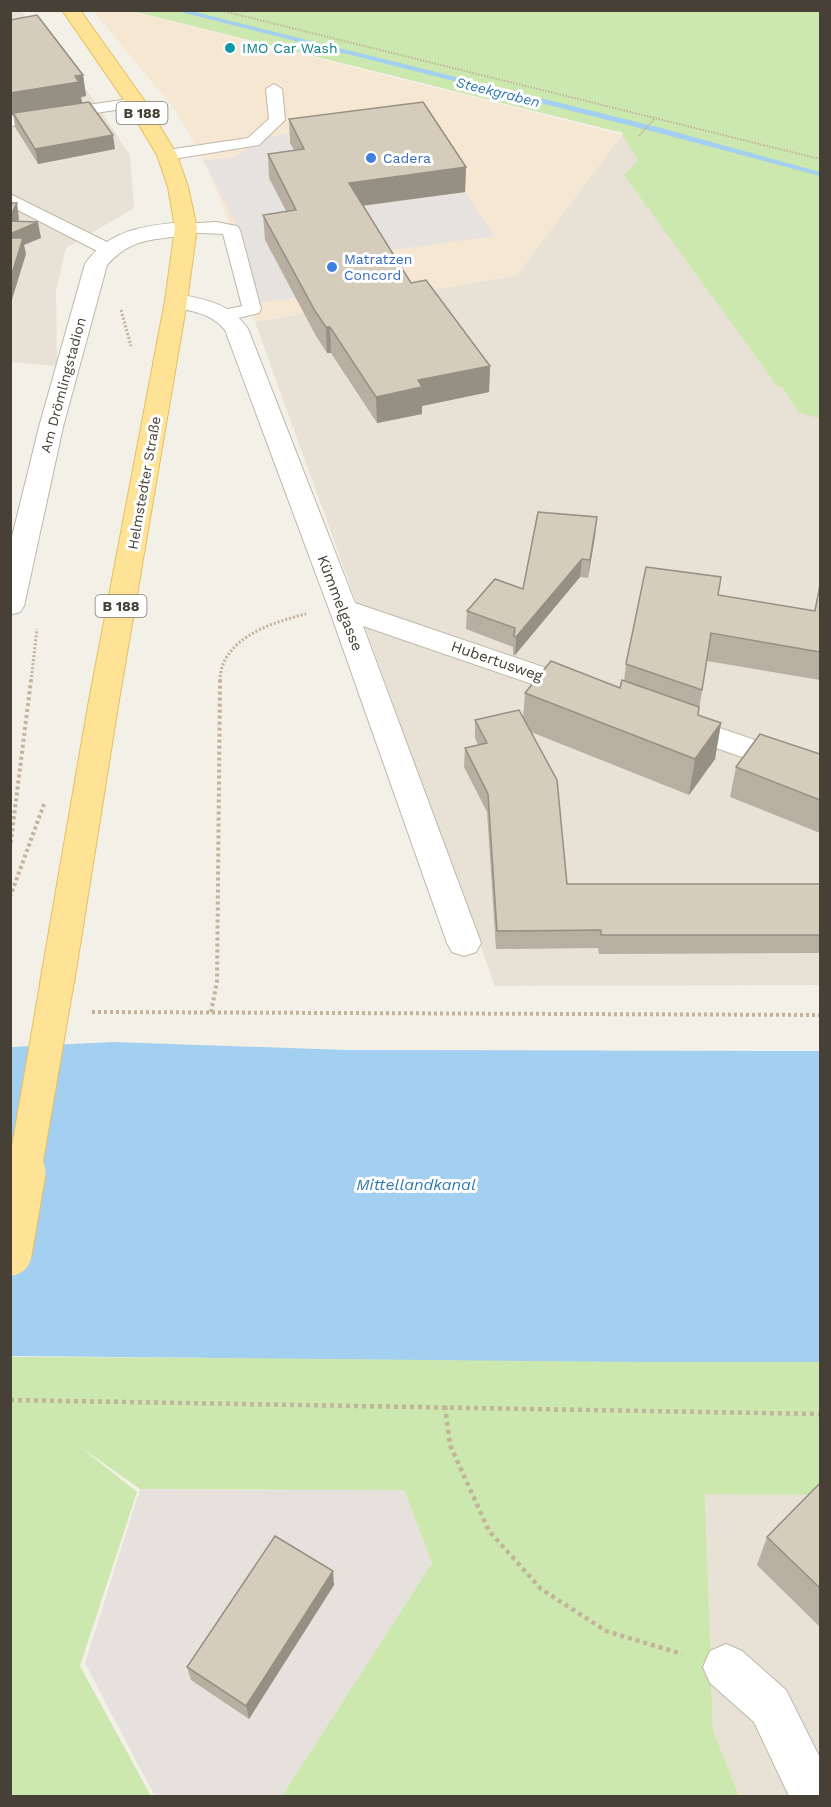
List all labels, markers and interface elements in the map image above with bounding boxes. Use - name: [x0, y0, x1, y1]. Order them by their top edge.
- place label: IMO Car Wash: [242, 40, 338, 56]
- marker: IMO Car Wash: [223, 41, 237, 55]
- water label: Steekgraben: [455, 74, 541, 110]
- road number: B 188: [116, 102, 168, 124]
- place label: Cadera: [383, 150, 431, 166]
- marker: Cadera: [364, 151, 378, 165]
- place label: Matratzen Concord: [344, 251, 413, 283]
- marker: Matratzen Concord: [325, 260, 339, 274]
- street label: Am Drömlingstadion: [37, 316, 89, 454]
- street label: Helmstedter Straße: [124, 415, 164, 551]
- street label: Kümmelgasse: [313, 552, 367, 654]
- road number: B 188: [96, 595, 146, 617]
- street label: Hubertusweg: [449, 637, 545, 685]
- water label: Mittellandkanal: [356, 1175, 476, 1194]

